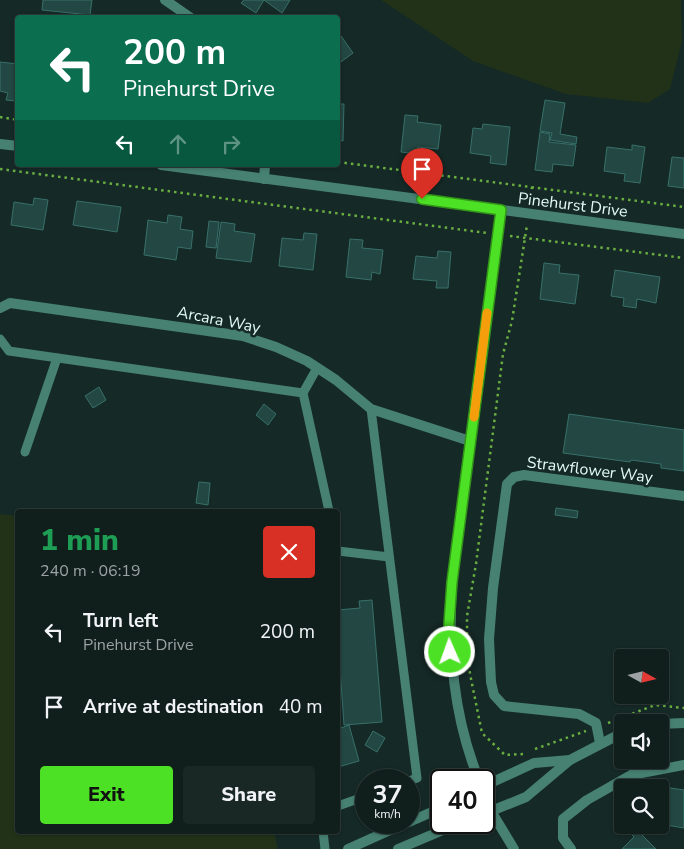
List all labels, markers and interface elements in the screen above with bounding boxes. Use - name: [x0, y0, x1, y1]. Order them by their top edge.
- text: 200 m: [123, 29, 226, 76]
- icon: left: [40, 35, 105, 100]
- text: Pinehurst Drive: [123, 74, 275, 104]
- icon: left: [111, 130, 139, 158]
- icon: ahead: [164, 130, 192, 158]
- icon: right: [217, 130, 245, 158]
- pin: [401, 148, 443, 199]
- icon: arrive: [408, 155, 436, 183]
- street label: Pinehurst Drive: [517, 187, 629, 223]
- street label: Arcara Way: [175, 301, 263, 339]
- street label: Strawflower Way: [526, 451, 655, 489]
- text: 1 min: [40, 520, 119, 561]
- button: close: [263, 526, 315, 578]
- text: 240 m · 06:19: [40, 560, 141, 582]
- text: Turn left: [83, 608, 158, 634]
- icon: left: [40, 618, 68, 646]
- text: 200 m: [260, 619, 315, 645]
- position arrow: [423, 625, 475, 677]
- text: Pinehurst Drive: [83, 634, 193, 656]
- north arrow: [614, 649, 669, 704]
- map controls: [614, 649, 669, 834]
- icon: arrive: [40, 693, 68, 721]
- text: Arrive at destination: [83, 694, 264, 720]
- text: 40 m: [279, 694, 323, 720]
- button: sound: [614, 714, 669, 769]
- button: Exit: [40, 766, 173, 824]
- button: Share: [183, 766, 315, 824]
- speed limit sign: 40: [430, 769, 495, 834]
- text: 37: [372, 778, 403, 812]
- button: search: [614, 779, 669, 834]
- text: km/h: [374, 806, 401, 822]

